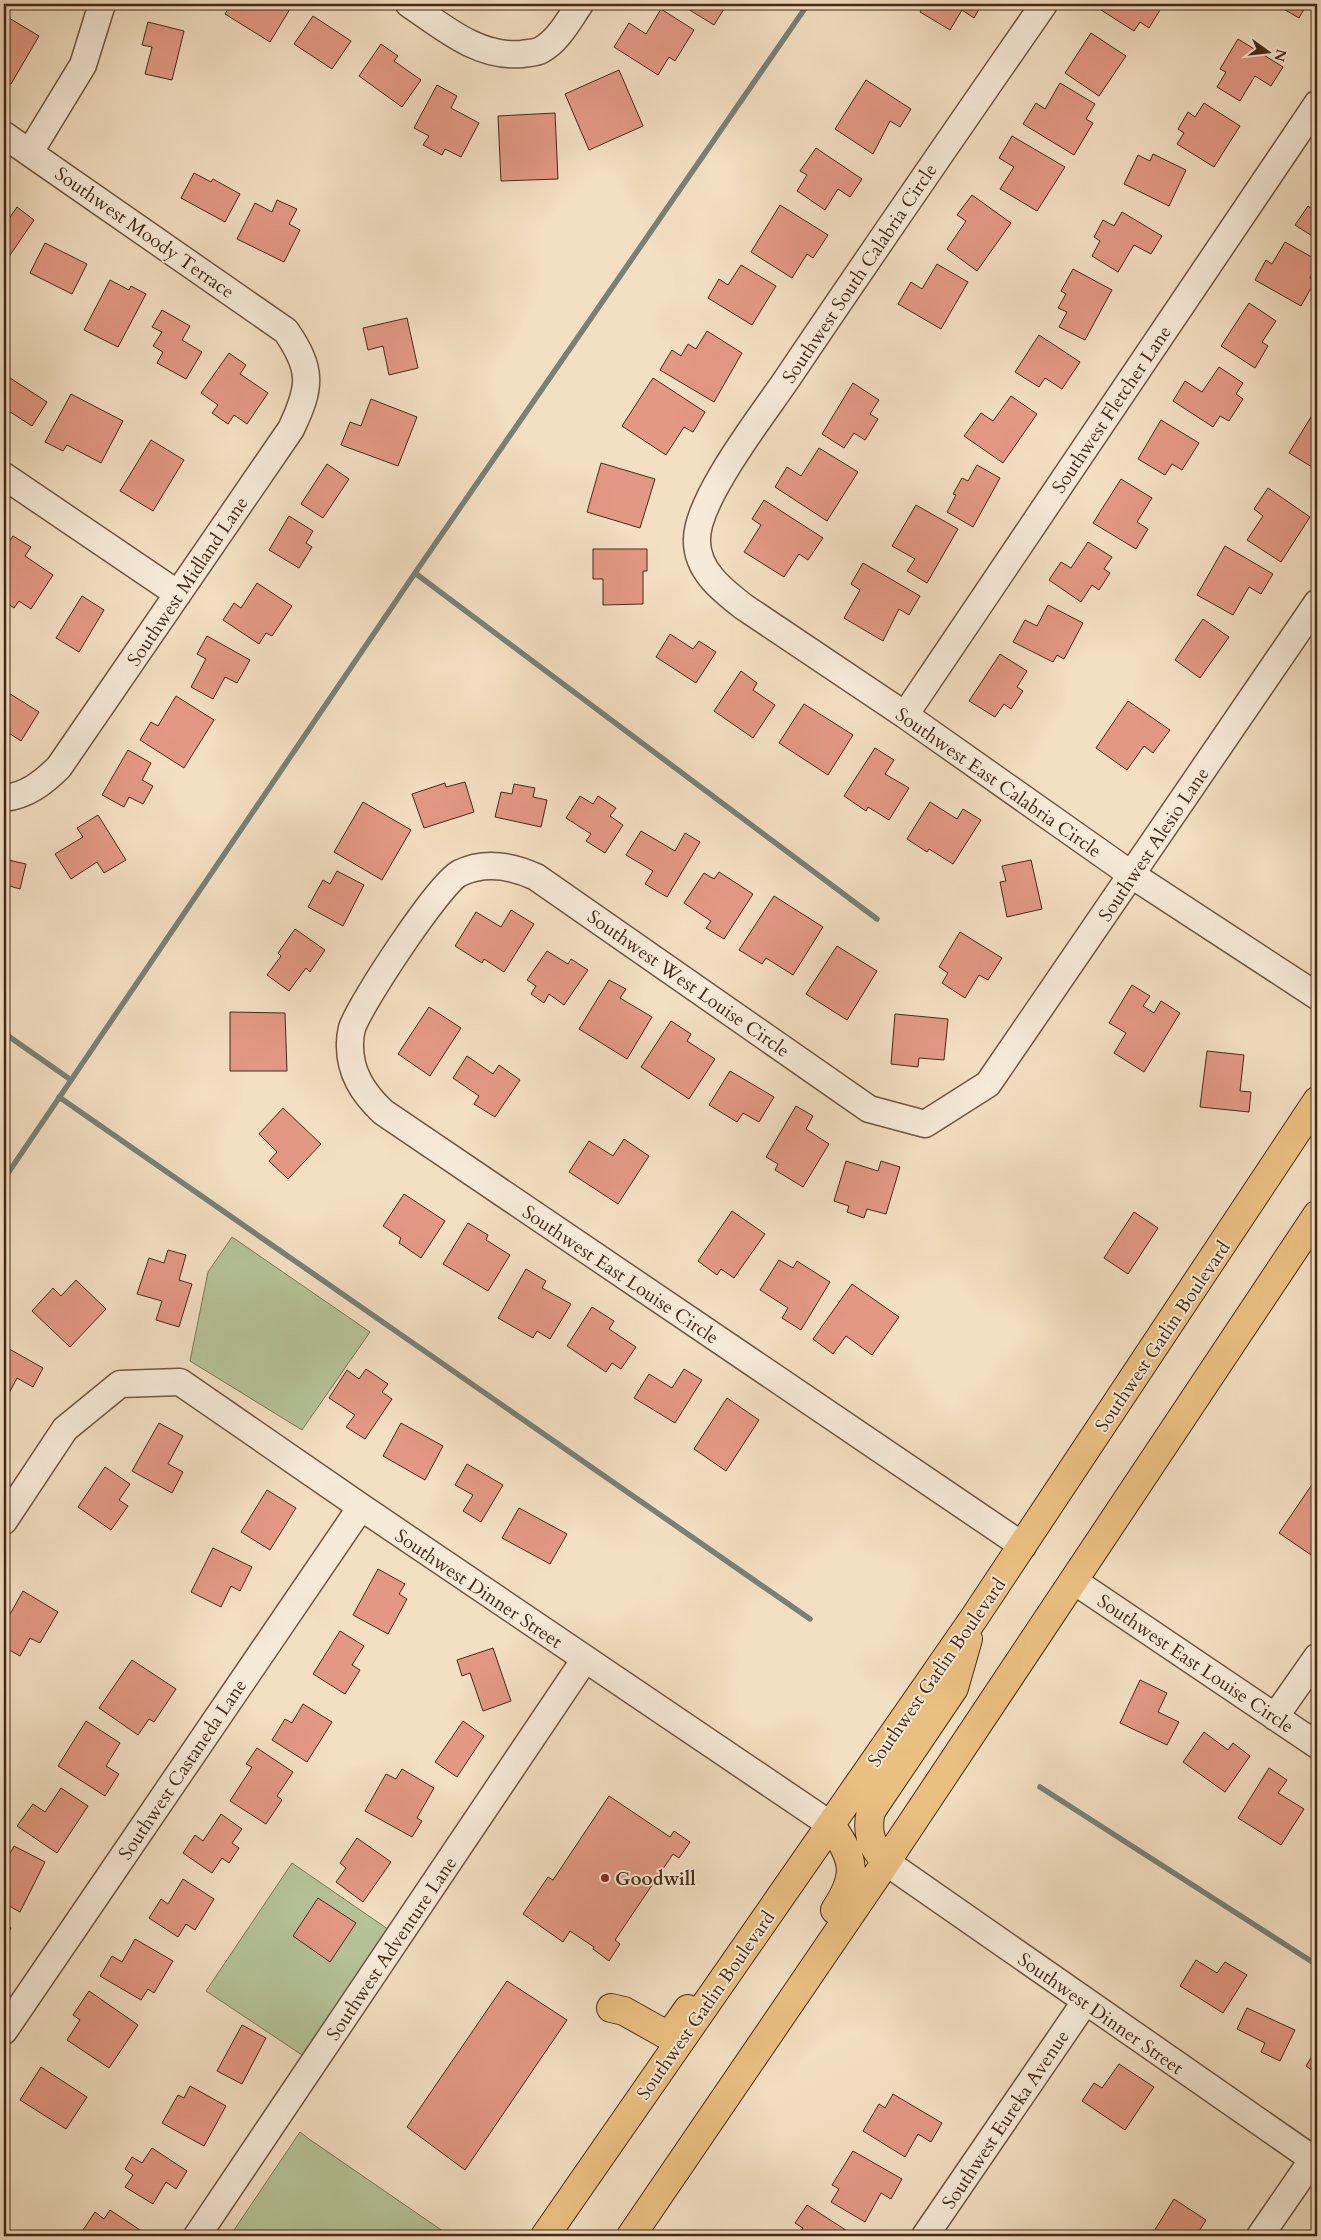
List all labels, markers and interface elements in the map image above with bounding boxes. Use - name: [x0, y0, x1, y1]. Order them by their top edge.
- north arrow: [1244, 28, 1294, 78]
- text: N: [1269, 47, 1291, 64]
- street label: Southwest South Calabria Circle: [776, 158, 943, 389]
- street label: Southwest Moody Terrace: [49, 161, 239, 305]
- street label: Southwest Fletcher Lane: [1046, 321, 1178, 499]
- street label: Southwest Midland Lane: [121, 492, 254, 672]
- street label: Southwest East Calabria Circle: [890, 702, 1107, 864]
- street label: Southwest Alesio Lane: [1092, 762, 1215, 927]
- street label: Southwest West Louise Circle: [582, 904, 795, 1064]
- street label: Southwest East Louise Circle: [517, 1199, 724, 1350]
- street label: Southwest Gatlin Boulevard: [1089, 1236, 1237, 1437]
- street label: Southwest Dinner Street: [390, 1523, 567, 1655]
- street label: Southwest Gatlin Boulevard: [862, 1573, 1012, 1772]
- street label: Southwest East Louise Circle: [1092, 1588, 1299, 1739]
- street label: Southwest Castaneda Lane: [112, 1674, 253, 1865]
- street label: Southwest Adventure Lane: [320, 1851, 463, 2046]
- place label: Goodwill: [615, 1866, 696, 1892]
- marker: Goodwill: [599, 1872, 611, 1884]
- street label: Southwest Gatlin Boulevard: [631, 1906, 781, 2105]
- street label: Southwest Dinner Street: [1012, 1947, 1188, 2081]
- street label: Southwest Eureka Avenue: [936, 2025, 1076, 2214]

